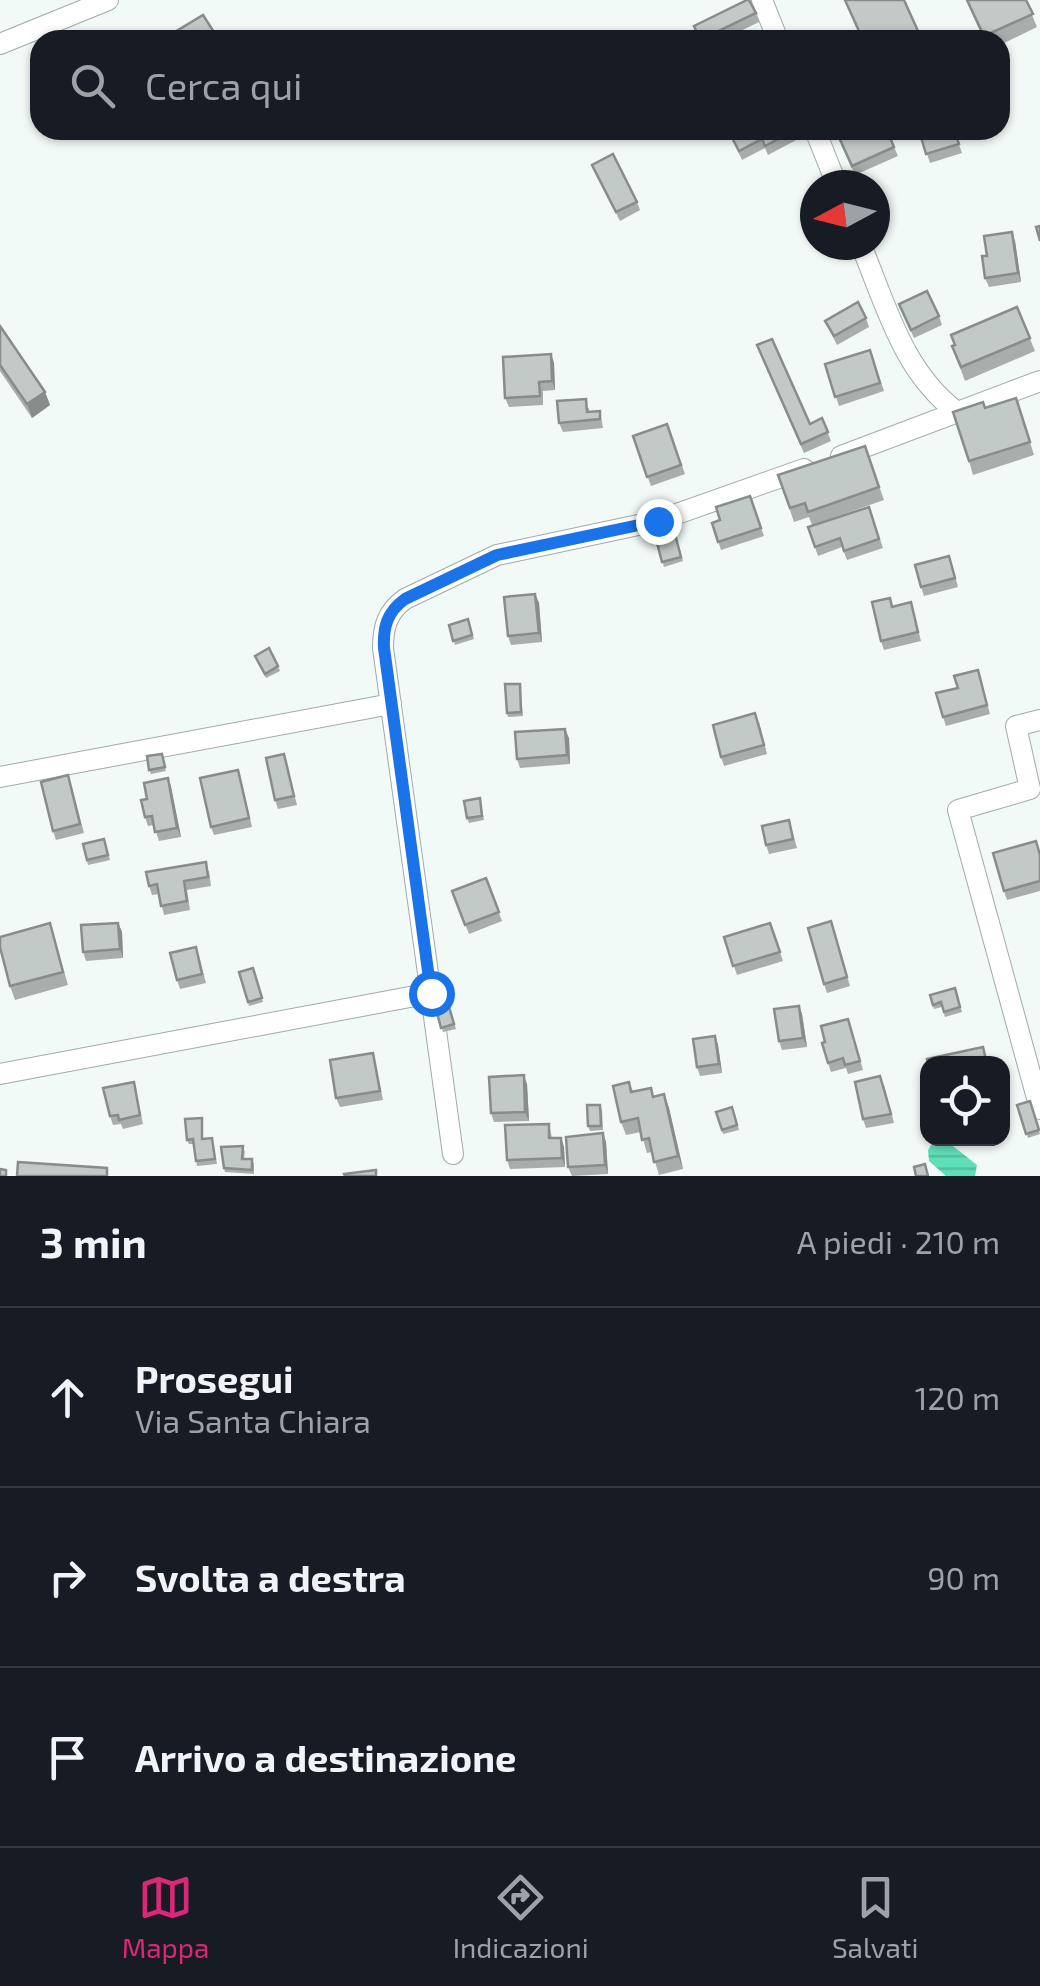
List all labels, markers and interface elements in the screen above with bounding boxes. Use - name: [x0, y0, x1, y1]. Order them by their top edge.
- search box: [30, 30, 1010, 140]
- icon: search: [65, 58, 120, 113]
- text: Cerca qui: [145, 62, 302, 108]
- north arrow: [800, 170, 890, 260]
- route end: [636, 499, 682, 545]
- route start: [409, 971, 455, 1017]
- map controls: [920, 1056, 1010, 1146]
- button: locate: [920, 1056, 1010, 1146]
- text: 3 min: [40, 1216, 147, 1266]
- text: A piedi · 210 m: [797, 1222, 1000, 1260]
- text: Prosegui: [135, 1355, 294, 1401]
- icon: ahead: [40, 1370, 95, 1425]
- text: 120 m: [915, 1378, 1000, 1416]
- text: Via Santa Chiara: [135, 1401, 371, 1439]
- icon: right: [40, 1550, 95, 1605]
- text: Svolta a destra: [135, 1554, 406, 1600]
- text: 90 m: [927, 1558, 1000, 1596]
- icon: arrive: [40, 1730, 95, 1785]
- text: Arrivo a destinazione: [135, 1734, 516, 1780]
- tab: Mappa: [122, 1870, 209, 1964]
- tab: Indicazioni: [453, 1870, 589, 1964]
- tab: Salvati: [832, 1870, 918, 1964]

